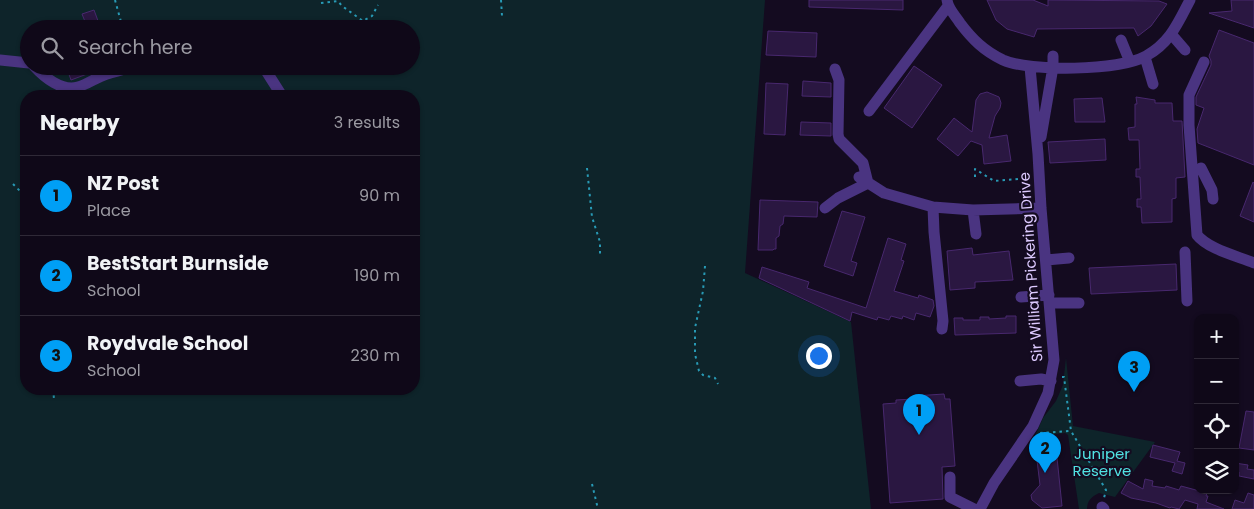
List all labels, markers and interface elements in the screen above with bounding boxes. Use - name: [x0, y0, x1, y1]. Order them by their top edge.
- search box: [20, 20, 420, 75]
- icon: search: [38, 34, 66, 62]
- text: Search here: [78, 34, 192, 61]
- text: Nearby: [40, 108, 120, 137]
- text: 3 results: [334, 111, 400, 134]
- text: NZ Post: [87, 170, 159, 197]
- street label: Sir William Pickering Drive: [1013, 171, 1048, 363]
- text: 1: [53, 184, 59, 207]
- text: 90 m: [359, 184, 400, 207]
- text: Place: [87, 199, 131, 222]
- text: BestStart Burnside: [87, 250, 269, 277]
- text: 2: [51, 264, 61, 287]
- text: 190 m: [354, 264, 400, 287]
- text: School: [87, 279, 141, 302]
- map controls: [1194, 314, 1239, 494]
- button: +: [1194, 314, 1239, 359]
- text: Roydvale School: [87, 330, 248, 357]
- your location: [806, 343, 832, 369]
- text: 3: [51, 344, 61, 367]
- text: 230 m: [351, 344, 400, 367]
- pin: 3: [1118, 351, 1150, 392]
- text: School: [87, 359, 141, 382]
- button: −: [1194, 359, 1239, 404]
- pin: 1: [903, 394, 935, 435]
- button: locate: [1194, 404, 1239, 449]
- pin: 2: [1029, 432, 1061, 473]
- park label: Juniper Reserve: [1073, 443, 1131, 481]
- button: layers: [1194, 449, 1239, 494]

